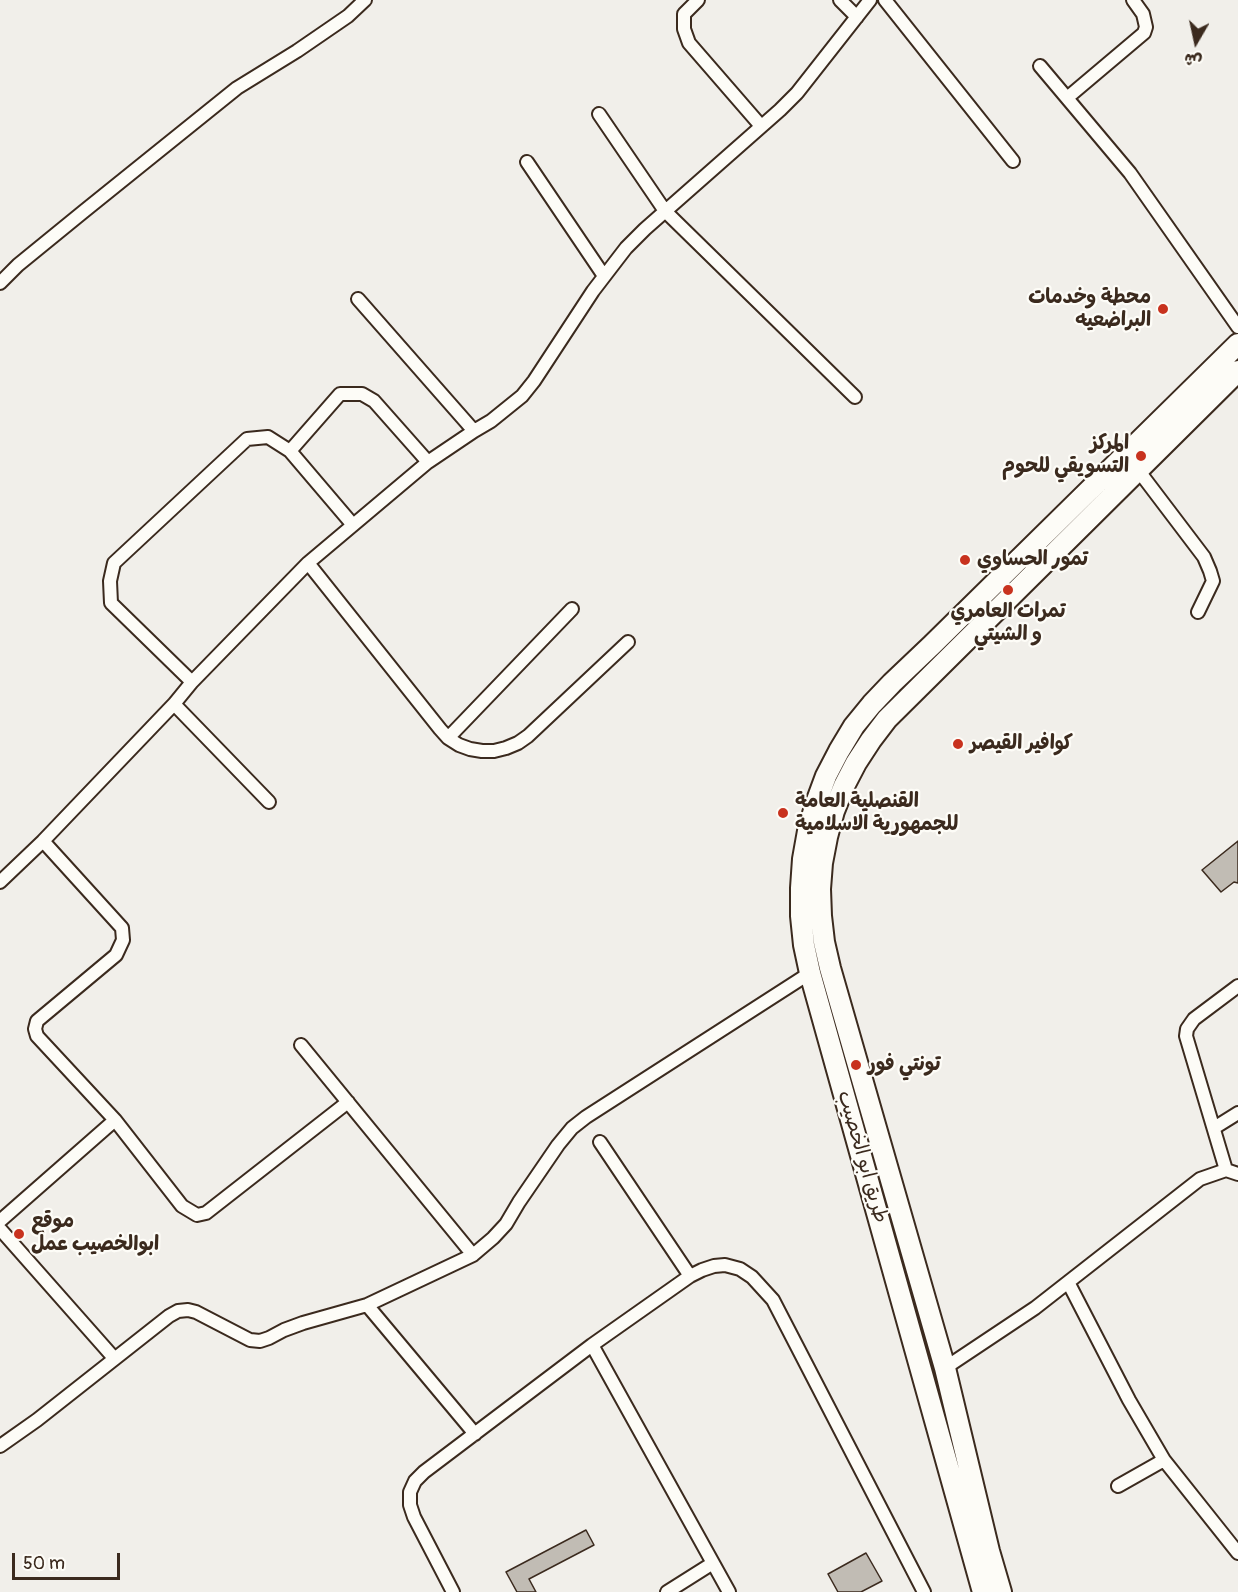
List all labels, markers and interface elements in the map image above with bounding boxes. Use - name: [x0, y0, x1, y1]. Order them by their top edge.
- north arrow: [1166, 12, 1226, 72]
- text: ش: [1183, 49, 1203, 71]
- place label: محطة وخدمات البراضعيه: [1028, 286, 1151, 333]
- marker: محطة وخدمات البراضعيه: [1156, 302, 1170, 316]
- place label: المركز التسويقي للحوم: [1002, 432, 1129, 479]
- marker: المركز التسويقي للحوم: [1134, 449, 1148, 463]
- place label: تمور الحساوي: [977, 548, 1088, 572]
- marker: تمور الحساوي: [958, 553, 972, 567]
- marker: تمرات العامري و الشيتي: [1001, 583, 1015, 597]
- place label: تمرات العامري و الشيتي: [951, 600, 1065, 647]
- place label: كوافير القيصر: [970, 732, 1073, 756]
- marker: كوافير القيصر: [951, 737, 965, 751]
- place label: القنصلية العامة للجمهورية الاسلامية: [795, 790, 958, 837]
- marker: القنصلية العامة للجمهورية الاسلامية: [776, 806, 790, 820]
- place label: تونتي فور: [868, 1053, 940, 1077]
- marker: تونتي فور: [849, 1058, 863, 1072]
- street label: طريق ابو الخصيب: [832, 1088, 892, 1226]
- place label: موقع ابوالخصيب عمل: [31, 1210, 159, 1257]
- marker: موقع ابوالخصيب عمل: [12, 1227, 26, 1241]
- scale bar: [15, 1541, 123, 1579]
- text: 50 m: [23, 1552, 65, 1575]

